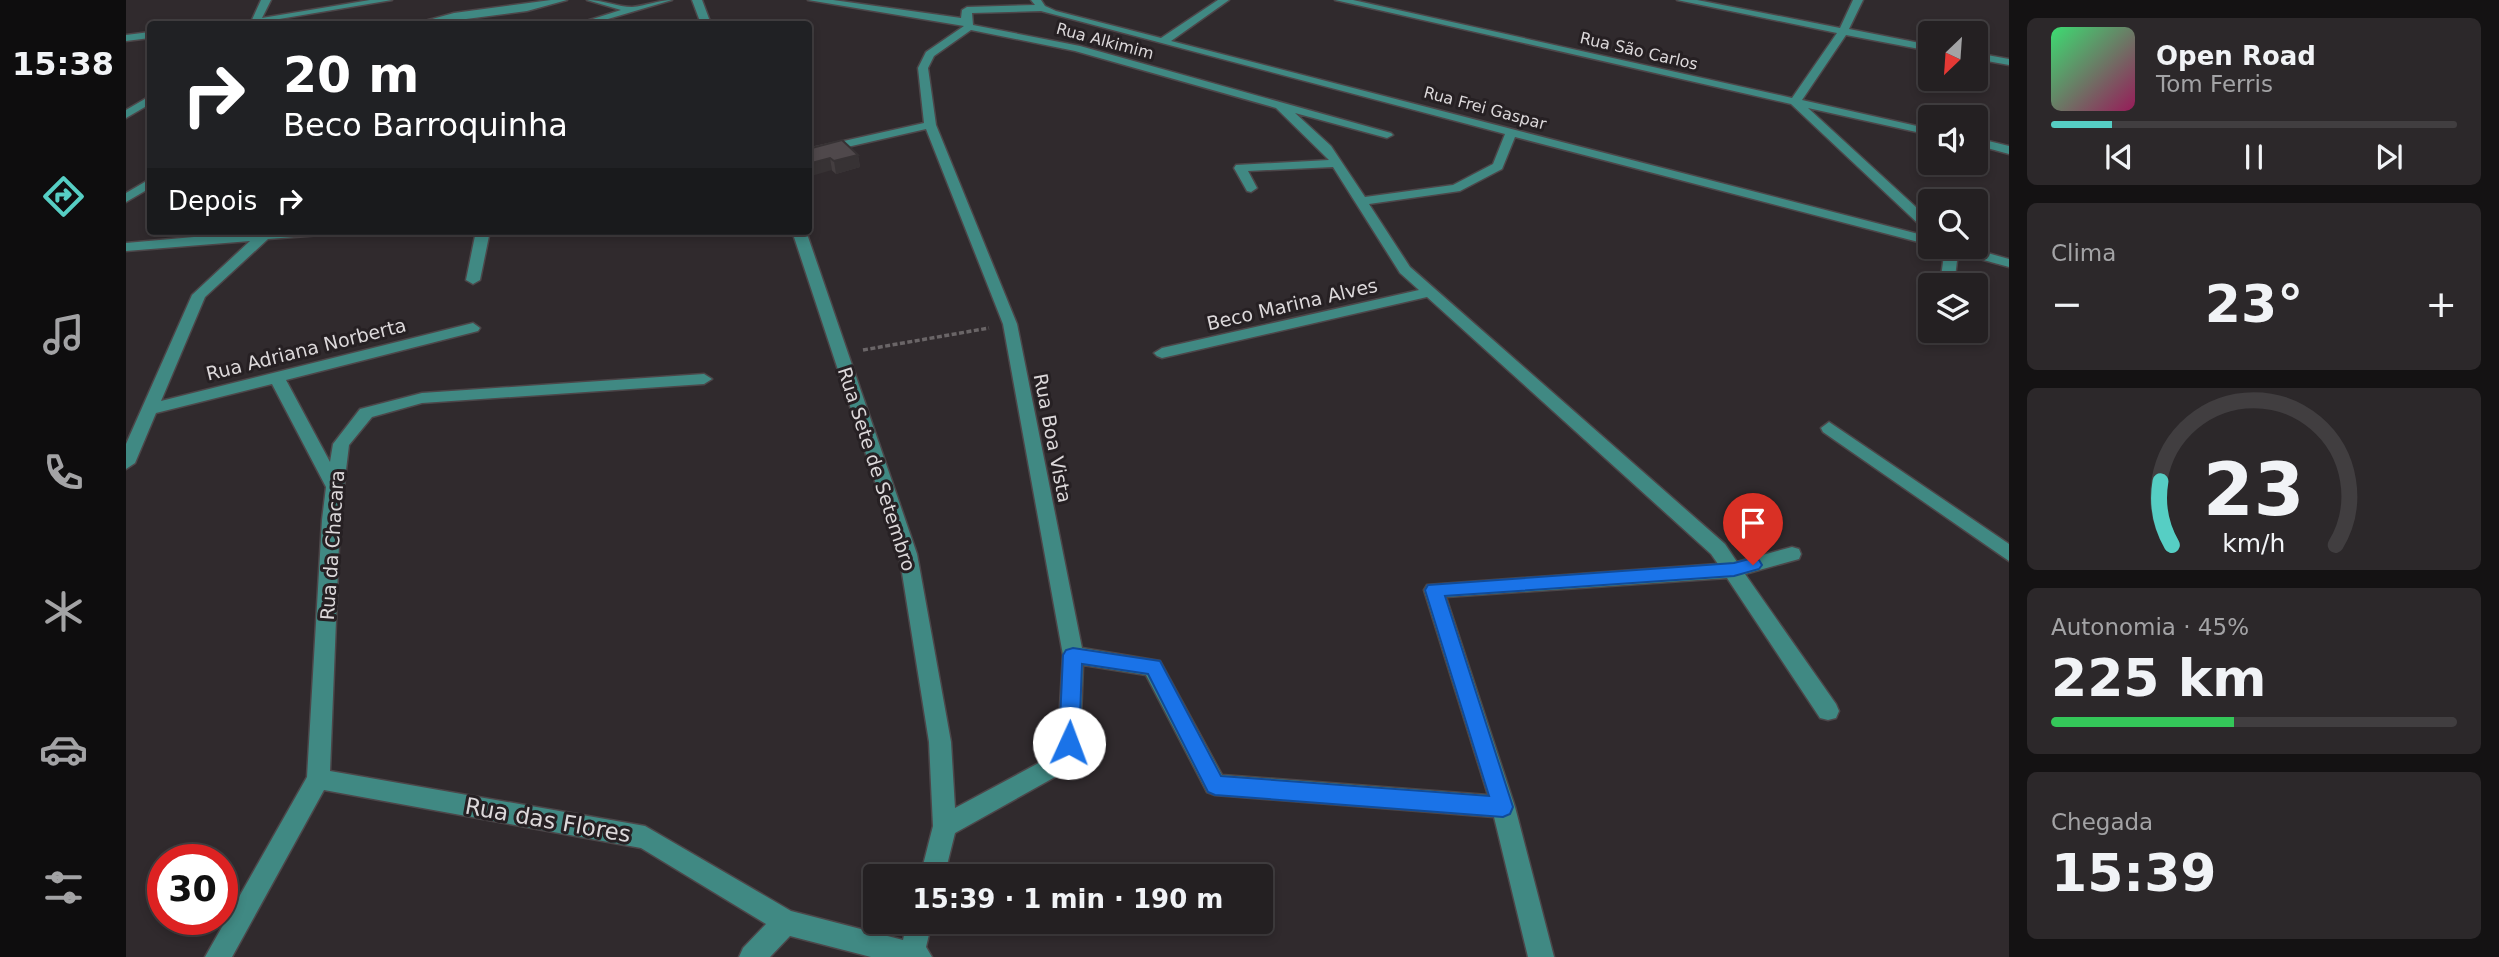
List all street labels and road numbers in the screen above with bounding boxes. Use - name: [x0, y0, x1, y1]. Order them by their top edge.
- street label: Rua Alkimim: [1054, 19, 1156, 63]
- street label: Rua São Carlos: [1578, 28, 1700, 74]
- street label: Rua Frei Gaspar: [1422, 82, 1549, 134]
- street label: Beco Marina Alves: [1204, 274, 1380, 334]
- street label: Rua Adriana Norberta: [204, 313, 408, 385]
- street label: Rua Sete de Setembro: [834, 364, 920, 574]
- street label: Rua Boa Vista: [1030, 371, 1076, 505]
- street label: Rua da Chacara: [316, 469, 348, 621]
- street label: Rua das Flores: [463, 793, 633, 847]

